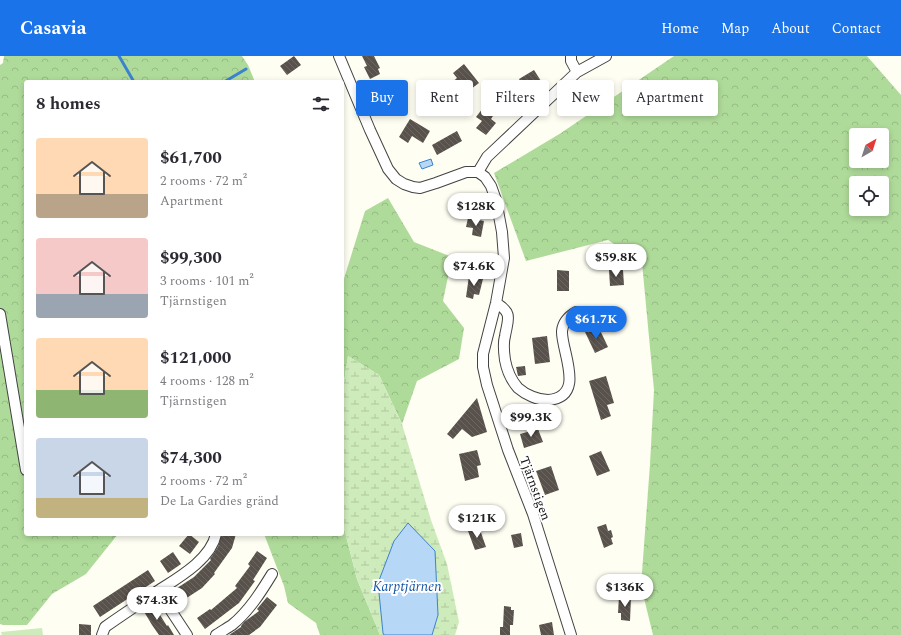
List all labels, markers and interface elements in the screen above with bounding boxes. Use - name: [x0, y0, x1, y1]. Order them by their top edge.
- text: Casavia: [20, 14, 87, 43]
- text: Home: [661, 18, 699, 39]
- text: Map: [721, 18, 749, 39]
- text: About: [771, 18, 810, 39]
- text: Contact: [832, 18, 881, 39]
- chip: Buy: [356, 80, 408, 116]
- chip: Rent: [416, 80, 473, 116]
- chip: Filters: [481, 80, 549, 116]
- chip: New: [557, 80, 614, 116]
- chip: Apartment: [622, 80, 718, 116]
- text: 8 homes: [36, 91, 101, 117]
- icon: filters: [310, 93, 332, 115]
- north arrow: [849, 128, 889, 168]
- map controls: [849, 128, 889, 216]
- text: $61,700: [160, 145, 222, 171]
- icon: home: [68, 154, 116, 202]
- text: 2 rooms · 72 m²: [160, 171, 247, 191]
- button: locate: [849, 176, 889, 216]
- text: Apartment: [160, 191, 223, 211]
- pin: $128K: [448, 193, 504, 227]
- text: $128K: [456, 196, 496, 216]
- pin: $59.8K: [583, 244, 649, 278]
- text: $99,300: [160, 245, 222, 271]
- text: $59.8K: [595, 247, 637, 267]
- pin: $74.6K: [441, 253, 507, 287]
- icon: home: [68, 254, 116, 302]
- text: $74.6K: [453, 256, 495, 276]
- text: 3 rooms · 101 m²: [160, 271, 254, 291]
- text: Tjärnstigen: [160, 291, 227, 311]
- pin: $61.7K: [563, 306, 629, 340]
- text: $61.7K: [575, 309, 617, 329]
- text: $121,000: [160, 345, 231, 371]
- icon: home: [68, 354, 116, 402]
- text: 4 rooms · 128 m²: [160, 371, 254, 391]
- text: Tjärnstigen: [160, 391, 227, 411]
- pin: $99.3K: [498, 404, 564, 438]
- text: $99.3K: [510, 407, 552, 427]
- text: $74,300: [160, 445, 222, 471]
- street label: Tjärnstigen: [514, 453, 556, 524]
- icon: home: [68, 454, 116, 502]
- text: 2 rooms · 72 m²: [160, 471, 247, 491]
- text: De La Gardies gränd: [160, 491, 279, 511]
- pin: $121K: [449, 505, 505, 539]
- text: $121K: [457, 508, 497, 528]
- pin: $136K: [597, 574, 653, 608]
- water label: Karptjärnen: [372, 576, 442, 597]
- text: $136K: [605, 577, 645, 597]
- pin: $74.3K: [124, 587, 190, 621]
- text: $74.3K: [136, 590, 178, 610]

